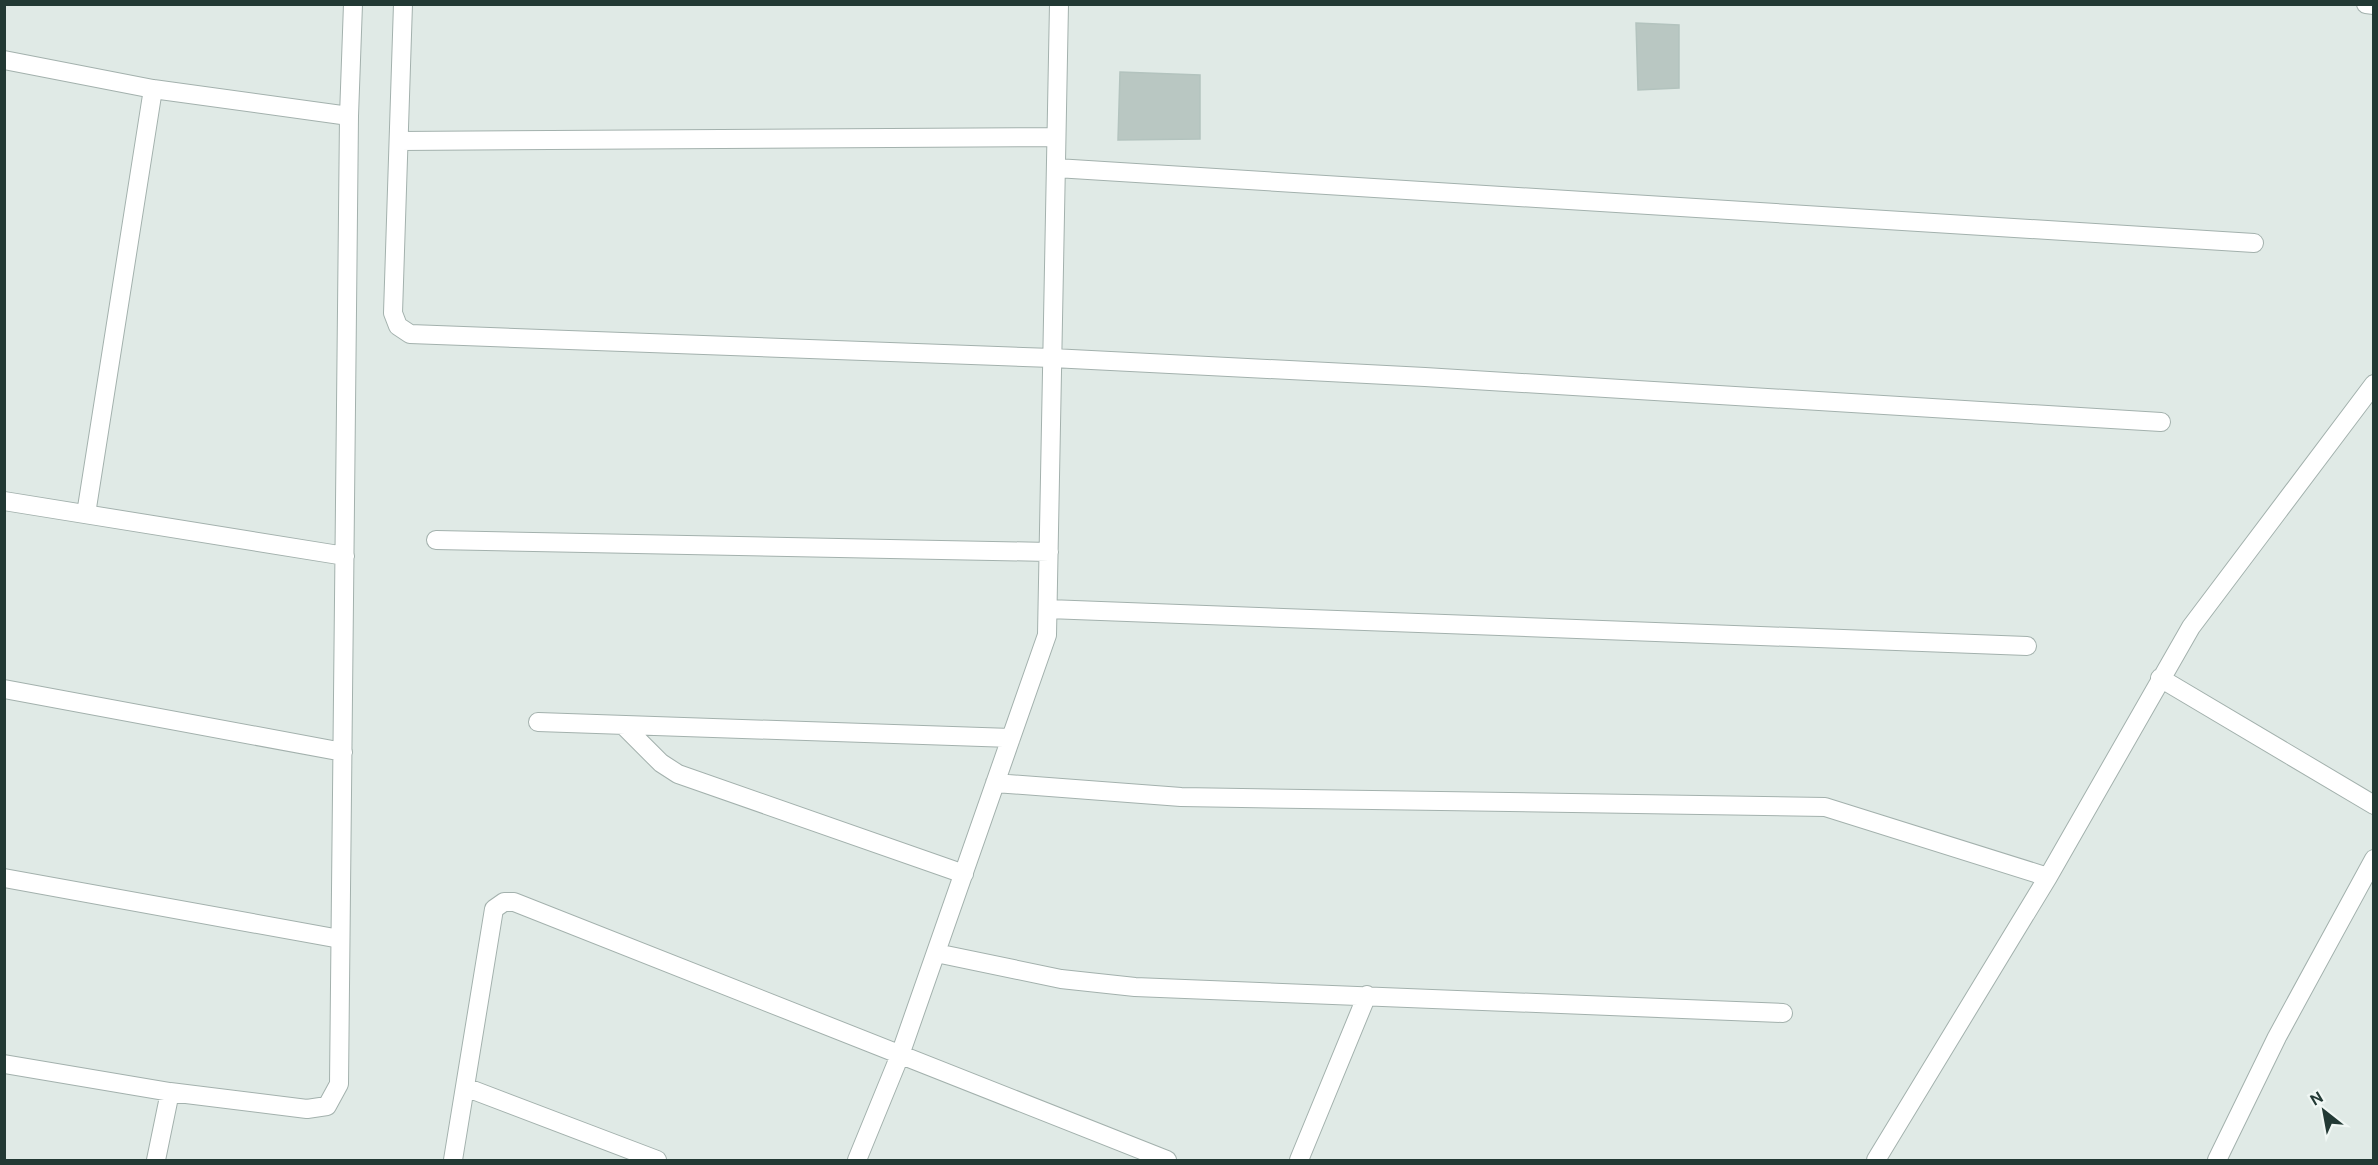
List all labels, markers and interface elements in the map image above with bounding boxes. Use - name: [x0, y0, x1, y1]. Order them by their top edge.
- north arrow: [2294, 1081, 2354, 1141]
- text: N: [2307, 1087, 2326, 1109]

